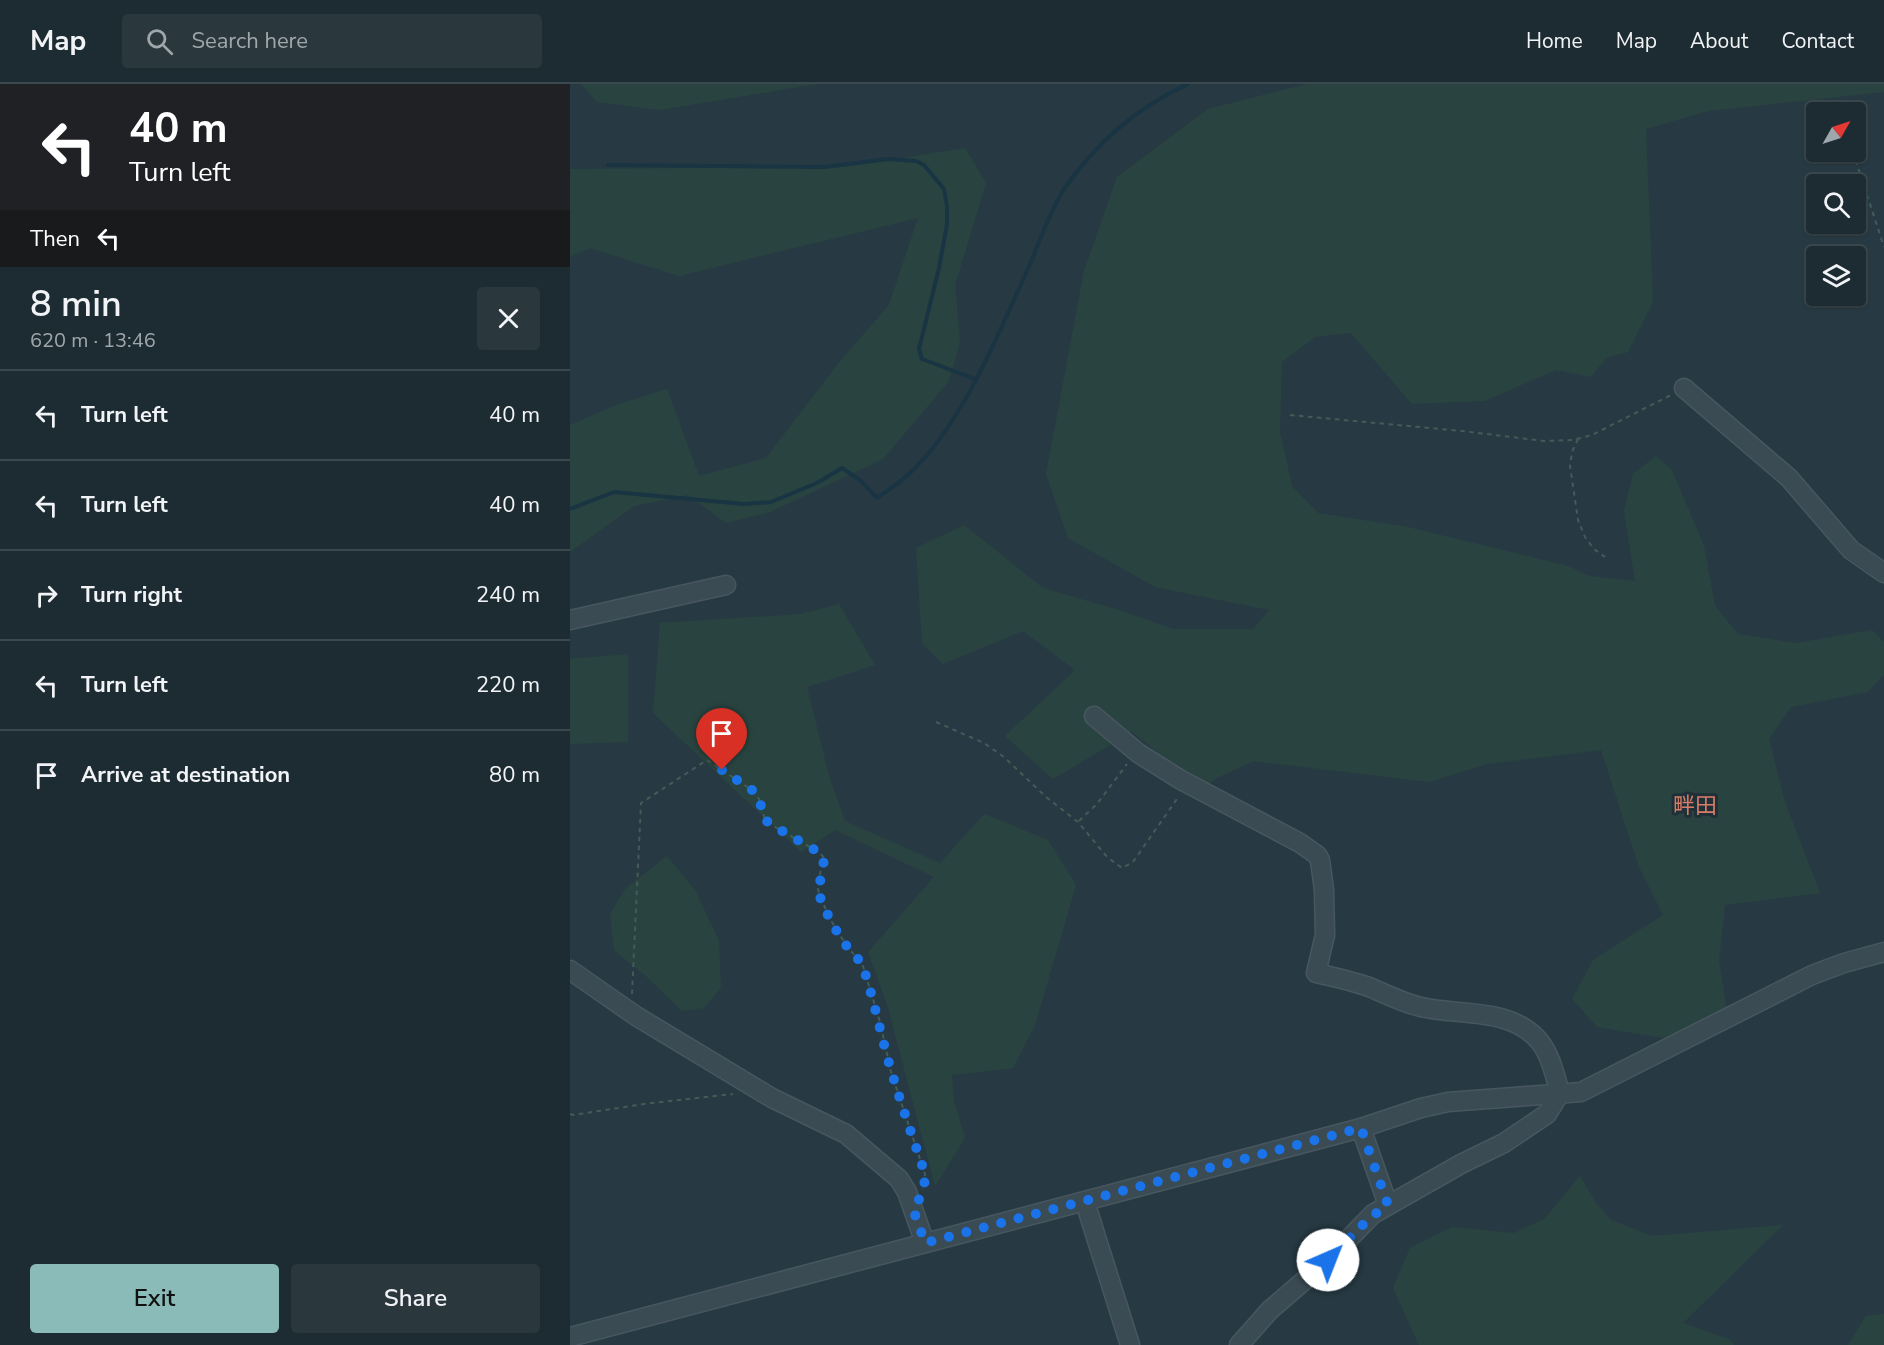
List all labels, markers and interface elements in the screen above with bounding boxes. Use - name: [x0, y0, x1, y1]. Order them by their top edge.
- search box: [122, 14, 542, 68]
- text: Map: [30, 22, 86, 60]
- icon: search: [143, 25, 176, 58]
- text: Search here: [191, 26, 308, 56]
- text: Home: [1526, 27, 1583, 55]
- text: Map: [1616, 27, 1657, 55]
- text: About: [1690, 27, 1748, 55]
- text: Contact: [1781, 27, 1854, 55]
- text: 40 m: [129, 100, 228, 157]
- north arrow: [1806, 102, 1866, 162]
- map controls: [1806, 102, 1866, 306]
- icon: left: [30, 108, 108, 186]
- text: Turn left: [129, 154, 230, 191]
- button: search: [1806, 174, 1866, 234]
- icon: left: [92, 222, 125, 255]
- text: Then: [30, 224, 80, 254]
- button: layers: [1806, 246, 1866, 306]
- text: 8 min: [30, 280, 122, 329]
- button: close: [477, 287, 540, 350]
- text: 620 m · 13:46: [30, 327, 156, 354]
- icon: left: [30, 399, 63, 432]
- text: Turn left: [81, 400, 168, 430]
- text: 40 m: [489, 400, 540, 430]
- icon: left: [30, 489, 63, 522]
- text: Turn left: [81, 490, 168, 520]
- text: 40 m: [489, 490, 540, 520]
- icon: right: [30, 579, 63, 612]
- text: Turn right: [81, 580, 182, 610]
- text: 240 m: [476, 580, 540, 610]
- icon: left: [30, 669, 63, 702]
- text: Turn left: [81, 670, 168, 700]
- text: 220 m: [476, 670, 540, 700]
- pin: [696, 708, 747, 770]
- icon: arrive: [705, 717, 738, 750]
- icon: arrive: [30, 759, 63, 792]
- text: Arrive at destination: [81, 760, 290, 790]
- text: 80 m: [489, 760, 540, 790]
- district label: 畔田: [1673, 791, 1717, 821]
- position arrow: [1296, 1228, 1360, 1292]
- button: Exit: [30, 1264, 279, 1333]
- button: Share: [291, 1264, 540, 1333]

